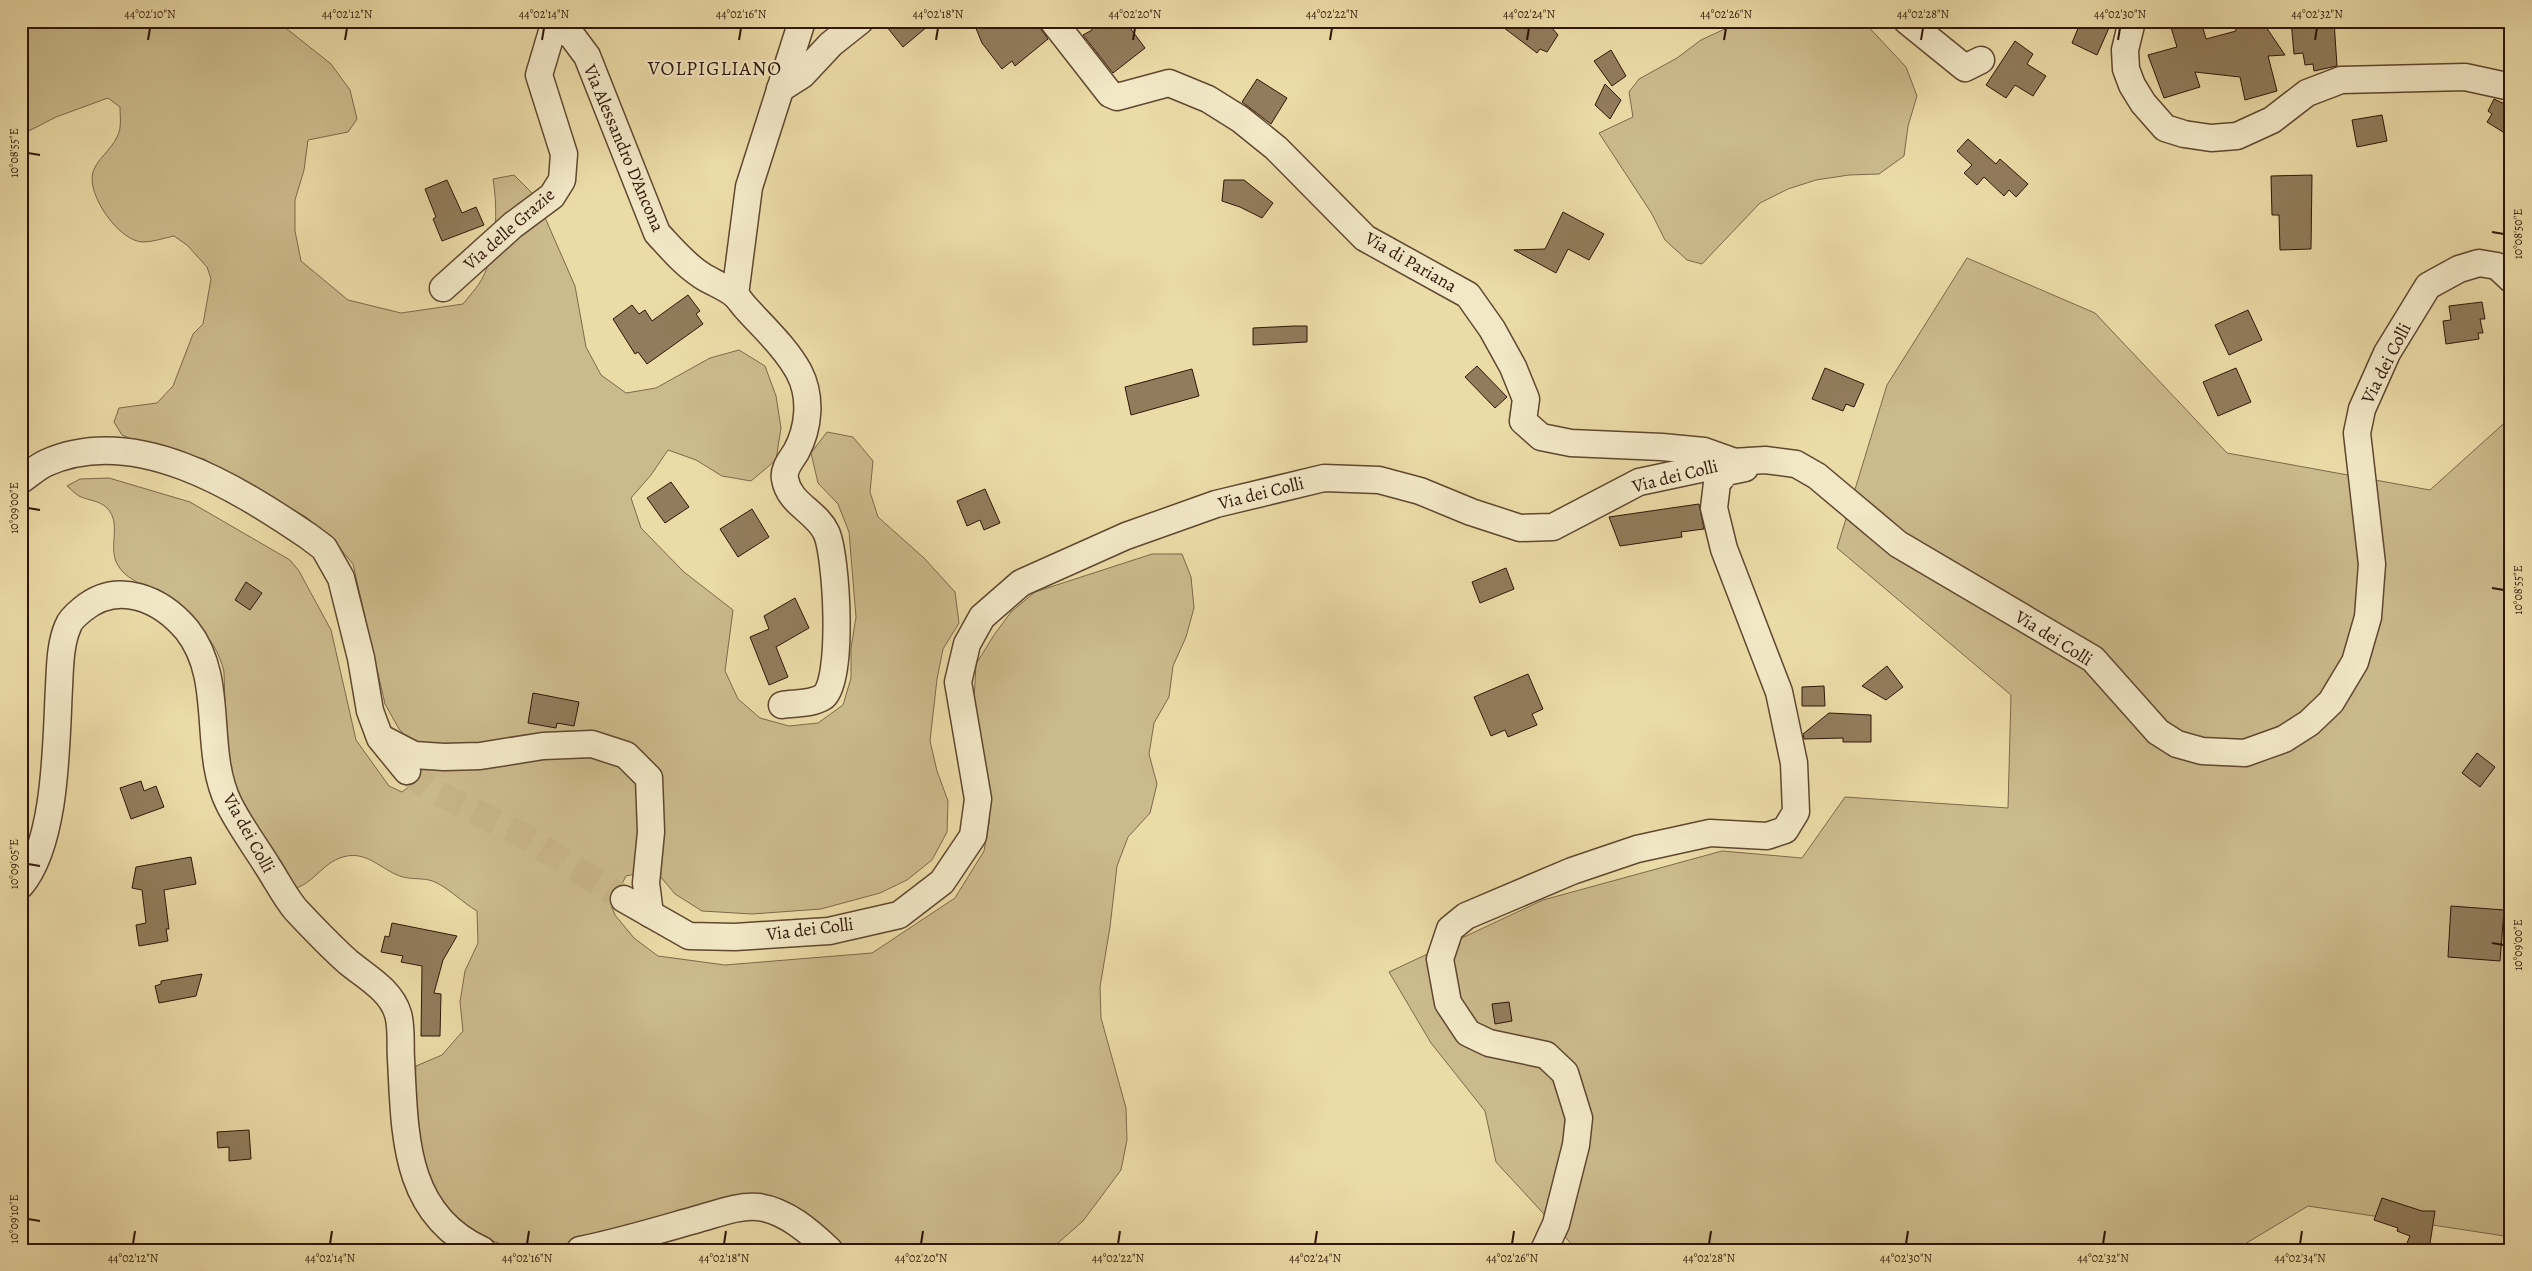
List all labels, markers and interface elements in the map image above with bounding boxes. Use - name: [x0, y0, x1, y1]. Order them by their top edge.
- text: 44°02'10"N: [124, 6, 176, 22]
- text: 44°02'12"N: [322, 6, 373, 22]
- text: 44°02'14"N: [519, 6, 570, 22]
- text: 44°02'16"N: [716, 6, 767, 22]
- text: 44°02'18"N: [913, 6, 964, 22]
- text: 44°02'20"N: [1108, 6, 1162, 22]
- text: 44°02'22"N: [1306, 6, 1359, 22]
- text: 44°02'24"N: [1503, 6, 1555, 22]
- text: 44°02'26"N: [1700, 6, 1752, 22]
- text: 44°02'28"N: [1897, 6, 1950, 22]
- text: 44°02'30"N: [2094, 6, 2147, 22]
- text: 44°02'32"N: [2291, 6, 2343, 22]
- district label: VOLPIGLIANO: [647, 55, 782, 82]
- street label: Via Alessandro D'Ancona: [577, 60, 670, 236]
- text: 10°08'55"E: [6, 128, 22, 178]
- street label: Via delle Grazie: [458, 183, 560, 276]
- text: 10°08'50"E: [2510, 209, 2526, 259]
- street label: Via di Pariana: [1360, 226, 1462, 298]
- street label: Via dei Colli: [2355, 319, 2417, 408]
- street label: Via dei Colli: [1629, 454, 1720, 498]
- street label: Via dei Colli: [1215, 471, 1306, 515]
- text: 10°09'00"E: [6, 482, 22, 534]
- text: 10°08'55"E: [2510, 565, 2526, 615]
- street label: Via dei Colli: [2010, 604, 2097, 671]
- street label: Via dei Colli: [217, 788, 281, 877]
- text: 10°09'05"E: [6, 839, 22, 889]
- street label: Via dei Colli: [764, 912, 855, 946]
- text: 10°09'00"E: [2510, 919, 2526, 971]
- text: 10°09'10"E: [6, 1194, 22, 1244]
- text: 44°02'12"N: [108, 1250, 159, 1266]
- text: 44°02'14"N: [305, 1250, 356, 1266]
- text: 44°02'16"N: [502, 1250, 553, 1266]
- text: 44°02'18"N: [699, 1250, 750, 1266]
- text: 44°02'20"N: [894, 1250, 948, 1266]
- text: 44°02'22"N: [1092, 1250, 1145, 1266]
- text: 44°02'24"N: [1289, 1250, 1341, 1266]
- text: 44°02'26"N: [1486, 1250, 1538, 1266]
- text: 44°02'28"N: [1683, 1250, 1736, 1266]
- text: 44°02'30"N: [1880, 1250, 1933, 1266]
- text: 44°02'32"N: [2077, 1250, 2129, 1266]
- text: 44°02'34"N: [2274, 1250, 2326, 1266]

